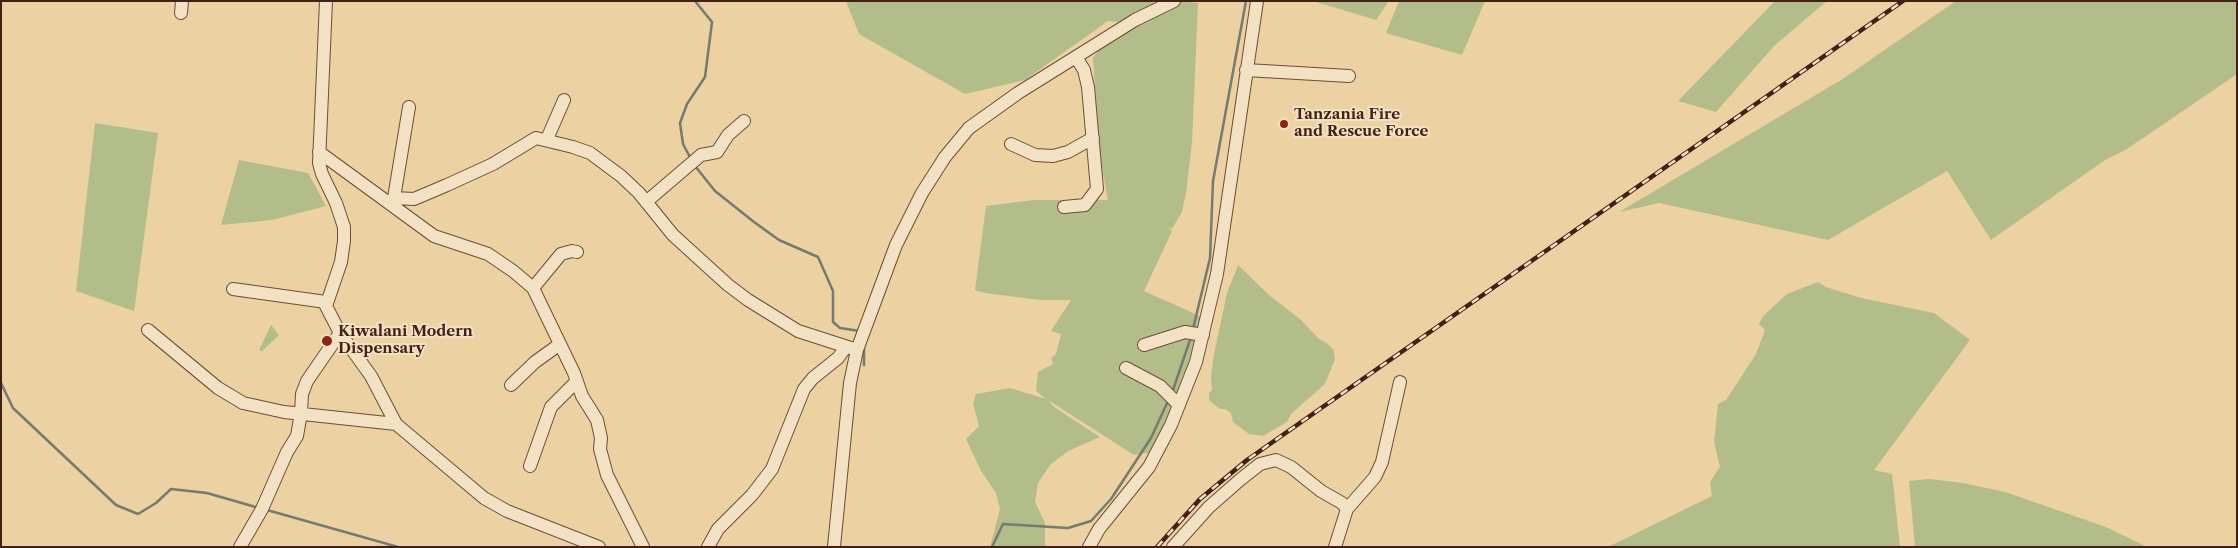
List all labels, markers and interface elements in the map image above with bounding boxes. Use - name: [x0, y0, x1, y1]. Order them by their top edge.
- place label: Tanzania Fire and Rescue Force: [1294, 106, 1429, 141]
- marker: Tanzania Fire and Rescue Force: [1278, 118, 1290, 130]
- place label: Kiwalani Modern Dispensary: [338, 323, 473, 358]
- marker: Kiwalani Modern Dispensary: [320, 334, 334, 348]

